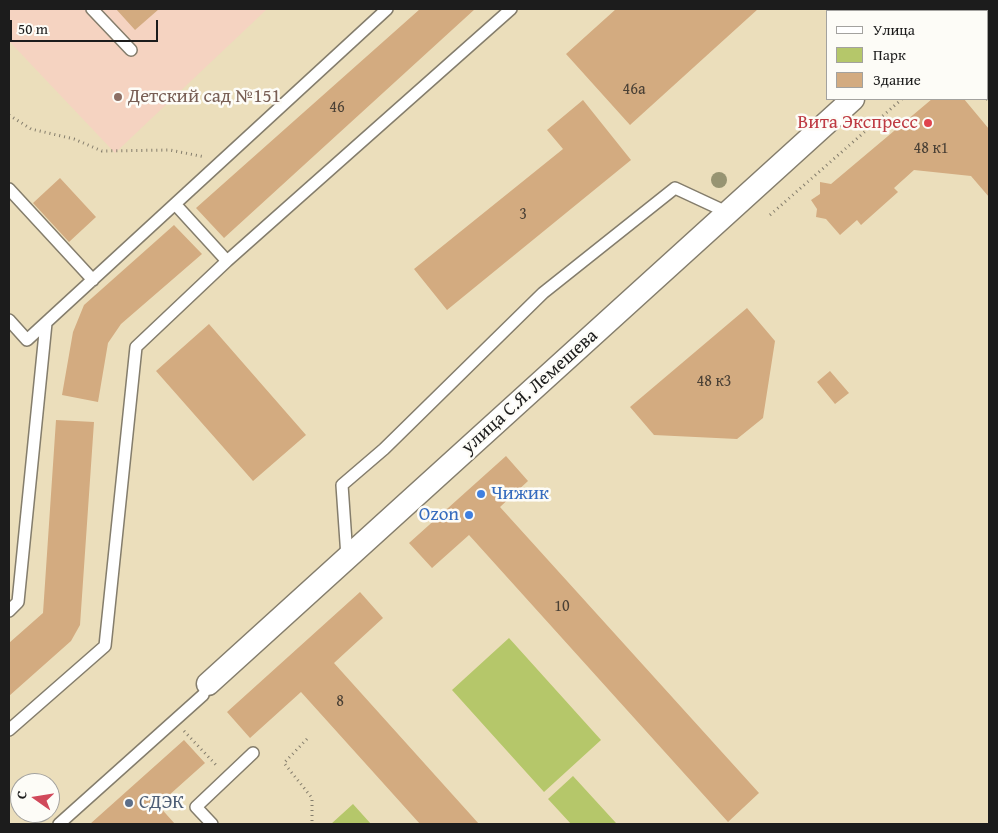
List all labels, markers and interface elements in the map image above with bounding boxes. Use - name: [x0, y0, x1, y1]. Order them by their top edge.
- scale bar: [12, 10, 160, 42]
- legend: [826, 10, 988, 100]
- text: 50 m: [18, 18, 48, 39]
- text: Улица: [873, 19, 915, 40]
- text: Парк: [873, 44, 906, 65]
- text: Здание: [873, 69, 921, 90]
- house number: 46а: [622, 80, 646, 100]
- place label: Детский сад №151: [128, 86, 281, 108]
- marker: Детский сад №151: [112, 91, 124, 103]
- house number: 46: [329, 98, 345, 118]
- place label: Вита Экспресс: [798, 112, 918, 134]
- marker: Вита Экспресс: [922, 117, 934, 129]
- house number: 48 к1: [913, 139, 949, 159]
- house number: 3: [519, 205, 527, 225]
- street label: улица С.Я. Лемешева: [457, 325, 603, 459]
- house number: 48 к3: [696, 372, 732, 392]
- place label: Чижик: [491, 483, 549, 505]
- marker: Чижик: [475, 488, 487, 500]
- place label: Ozon: [419, 504, 459, 526]
- marker: Ozon: [463, 509, 475, 521]
- house number: 10: [554, 597, 570, 617]
- house number: 8: [336, 692, 344, 712]
- north arrow: [10, 773, 60, 823]
- text: С: [11, 789, 32, 801]
- place label: СДЭК: [139, 792, 184, 814]
- marker: СДЭК: [123, 797, 135, 809]

